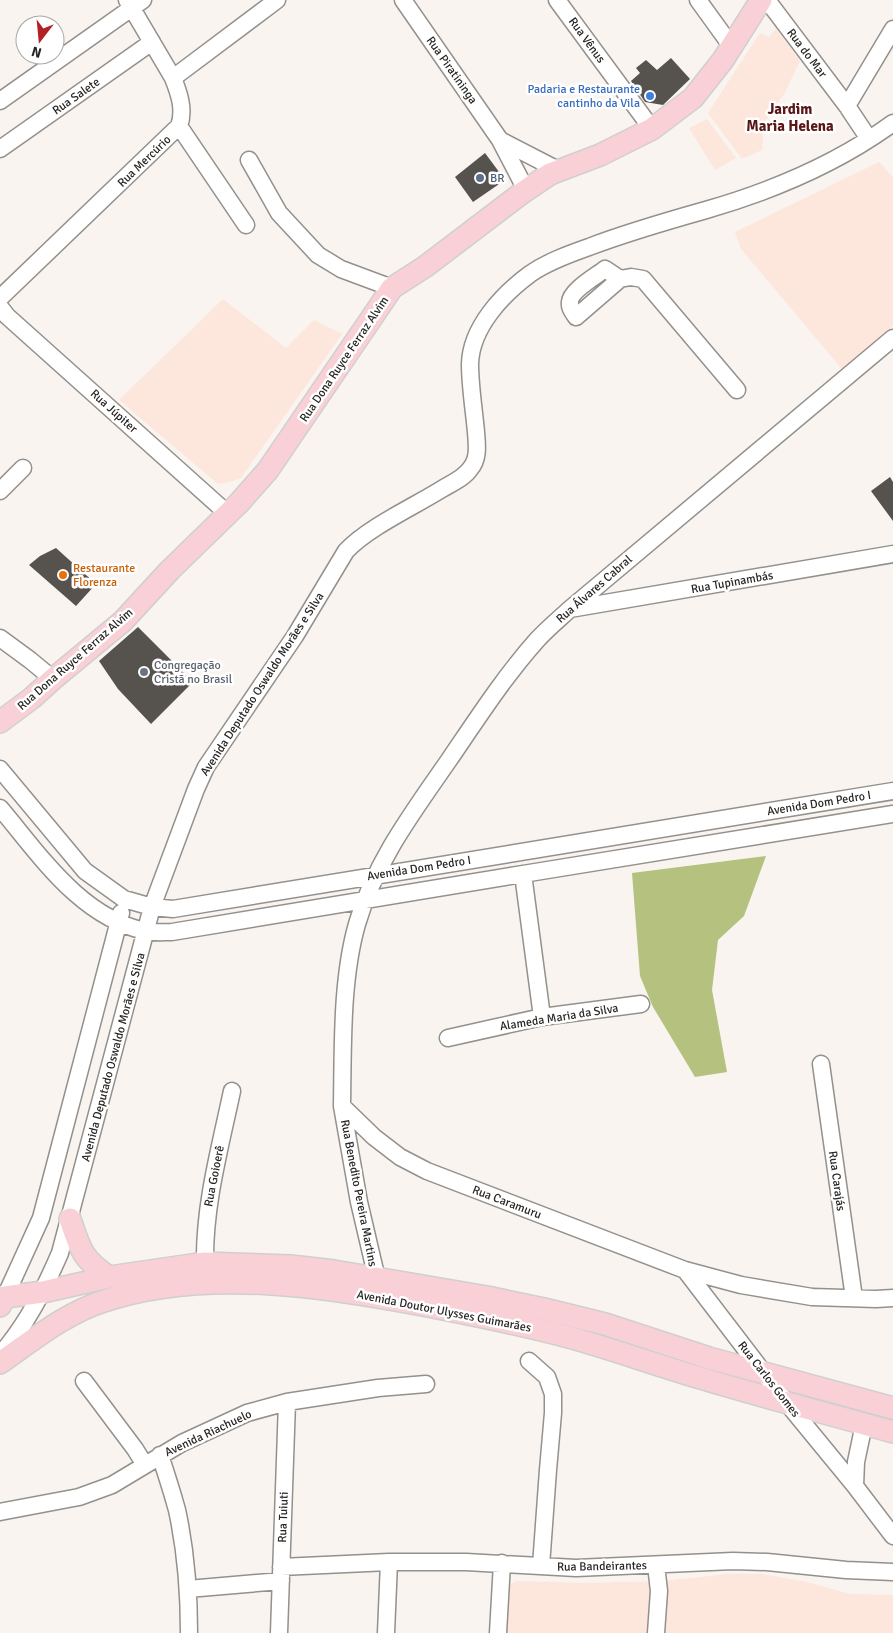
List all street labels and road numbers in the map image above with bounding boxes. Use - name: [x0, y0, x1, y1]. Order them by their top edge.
- street label: Rua Vênus: [565, 14, 608, 66]
- street label: Rua do Mar: [783, 26, 830, 81]
- street label: Rua Piratininga: [423, 34, 480, 107]
- street label: Rua Salete: [50, 75, 103, 118]
- street label: Rua Mercúrio: [115, 132, 174, 191]
- street label: Rua Dona Ruyce Ferraz Alvim: [297, 294, 392, 425]
- street label: Rua Júpiter: [87, 386, 141, 437]
- street label: Rua Álvares Cabral: [553, 552, 636, 627]
- street label: Rua Tupinambás: [690, 568, 774, 597]
- street label: Avenida Deputado Oswaldo Morães e Silva: [197, 590, 327, 779]
- street label: Rua Dona Ruyce Ferraz Alvim: [14, 605, 136, 714]
- street label: Avenida Dom Pedro I: [766, 788, 872, 819]
- street label: Avenida Dom Pedro I: [366, 853, 472, 884]
- street label: Avenida Deputado Oswaldo Morães e Silva: [78, 951, 149, 1163]
- street label: Alameda Maria da Silva: [499, 1001, 619, 1034]
- street label: Rua Benedito Pereira Martins: [337, 1118, 380, 1268]
- street label: Rua Goioerê: [201, 1144, 228, 1208]
- street label: Rua Carajás: [825, 1150, 848, 1212]
- street label: Rua Caramuru: [470, 1182, 544, 1223]
- street label: Avenida Doutor Ulysses Guimarães: [355, 1287, 532, 1336]
- street label: Rua Carlos Gomes: [734, 1338, 803, 1420]
- street label: Avenida Riachuelo: [162, 1407, 254, 1460]
- street label: Rua Tuiuti: [275, 1491, 292, 1543]
- street label: Rua Bandeirantes: [557, 1558, 647, 1575]

